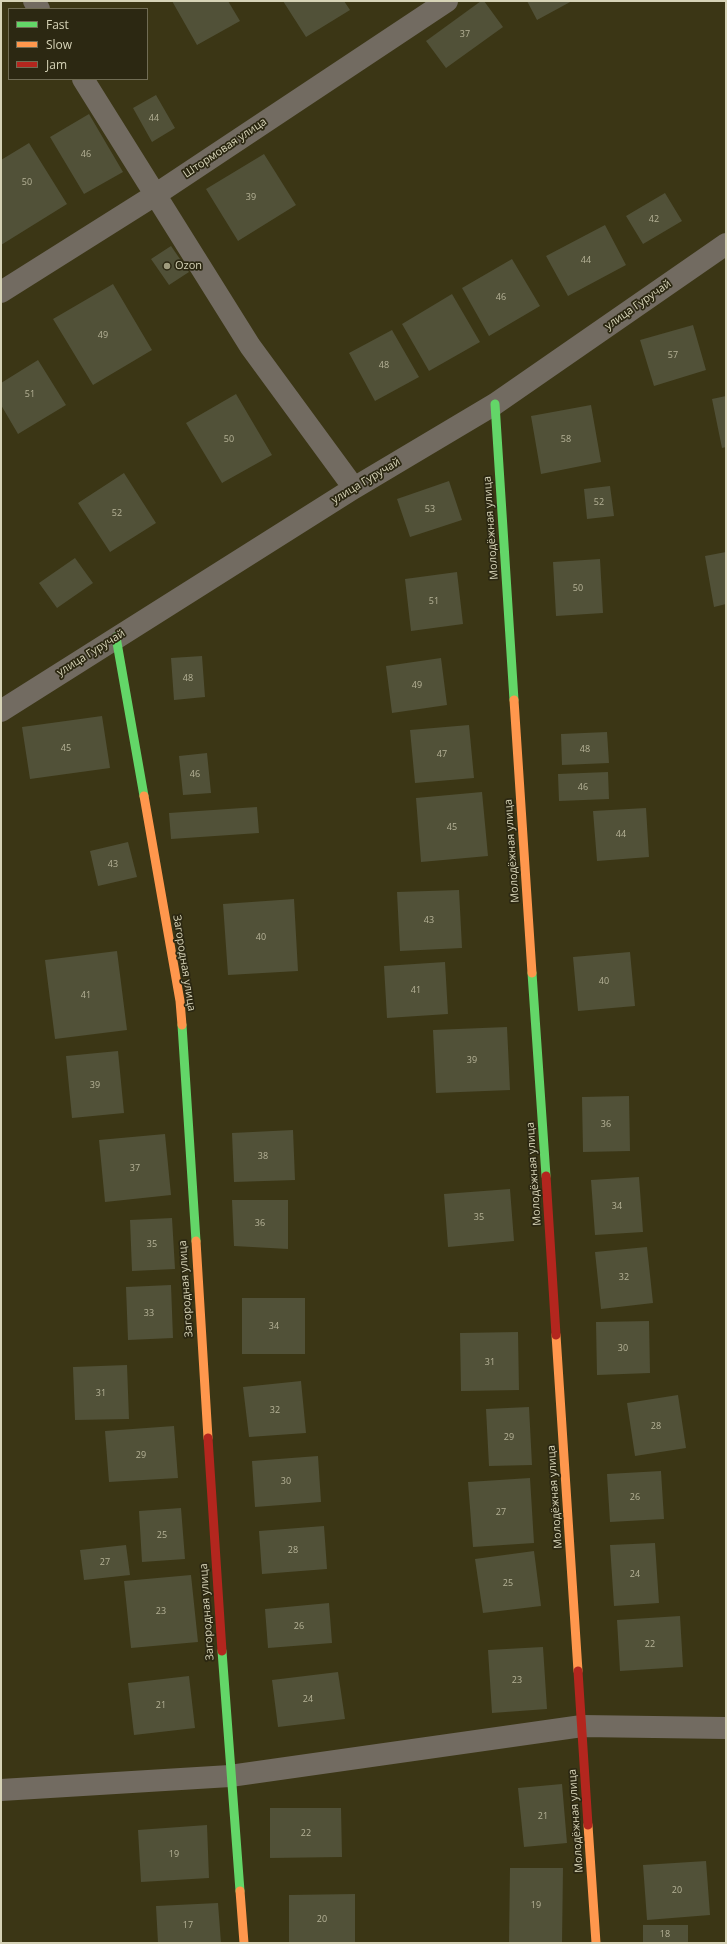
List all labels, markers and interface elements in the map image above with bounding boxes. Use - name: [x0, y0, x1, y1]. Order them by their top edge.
- legend: [8, 8, 148, 80]
- text: Fast: [46, 16, 69, 33]
- house number: 37: [460, 29, 470, 39]
- text: Slow: [46, 36, 72, 53]
- text: Jam: [46, 56, 67, 73]
- house number: 44: [149, 113, 159, 123]
- street label: Штормовая улица: [181, 115, 269, 181]
- house number: 46: [81, 149, 91, 159]
- house number: 50: [22, 177, 32, 187]
- house number: 39: [246, 192, 256, 202]
- house number: 42: [649, 214, 659, 224]
- house number: 44: [581, 255, 591, 265]
- place label: Ozon: [175, 259, 202, 273]
- marker: Ozon: [162, 261, 172, 271]
- street label: улица Гуручай: [602, 277, 674, 333]
- house number: 46: [496, 292, 506, 302]
- house number: 49: [98, 330, 108, 340]
- house number: 57: [668, 350, 678, 360]
- house number: 48: [379, 360, 389, 370]
- house number: 51: [25, 389, 35, 399]
- house number: 50: [224, 434, 234, 444]
- house number: 58: [561, 434, 571, 444]
- street label: улица Гуручай: [329, 455, 403, 507]
- street label: Молодёжная улица: [481, 476, 501, 580]
- house number: 52: [594, 497, 604, 507]
- house number: 53: [425, 504, 435, 514]
- house number: 52: [112, 508, 122, 518]
- house number: 50: [573, 583, 583, 593]
- house number: 51: [429, 596, 439, 606]
- street label: улица Гуручай: [54, 627, 128, 679]
- house number: 48: [183, 673, 193, 683]
- house number: 49: [412, 680, 422, 690]
- house number: 45: [61, 743, 71, 753]
- house number: 48: [580, 744, 590, 754]
- house number: 47: [437, 749, 447, 759]
- house number: 46: [190, 769, 200, 779]
- house number: 46: [578, 782, 588, 792]
- street label: Молодёжная улица: [502, 799, 522, 903]
- house number: 45: [447, 822, 457, 832]
- house number: 44: [616, 829, 626, 839]
- house number: 43: [108, 859, 118, 869]
- street label: Загородная улица: [170, 914, 198, 1012]
- house number: 43: [424, 915, 434, 925]
- house number: 40: [256, 932, 266, 942]
- house number: 40: [599, 976, 609, 986]
- house number: 41: [411, 985, 421, 995]
- house number: 41: [81, 990, 91, 1000]
- house number: 39: [467, 1055, 477, 1065]
- house number: 39: [90, 1080, 100, 1090]
- house number: 36: [601, 1119, 611, 1129]
- street label: Молодёжная улица: [524, 1122, 544, 1226]
- house number: 38: [258, 1151, 268, 1161]
- house number: 37: [130, 1163, 140, 1173]
- house number: 34: [612, 1201, 622, 1211]
- house number: 35: [474, 1212, 484, 1222]
- house number: 36: [255, 1218, 265, 1228]
- house number: 35: [147, 1239, 157, 1249]
- street label: Загородная улица: [176, 1240, 196, 1338]
- house number: 32: [619, 1272, 629, 1282]
- house number: 33: [144, 1308, 154, 1318]
- house number: 34: [269, 1321, 279, 1331]
- house number: 30: [618, 1343, 628, 1353]
- house number: 31: [485, 1357, 495, 1367]
- house number: 31: [96, 1388, 106, 1398]
- house number: 32: [270, 1405, 280, 1415]
- house number: 28: [651, 1421, 661, 1431]
- house number: 29: [504, 1432, 514, 1442]
- street label: Молодёжная улица: [545, 1445, 565, 1549]
- house number: 29: [136, 1450, 146, 1460]
- house number: 30: [281, 1476, 291, 1486]
- house number: 26: [630, 1492, 640, 1502]
- house number: 27: [496, 1507, 506, 1517]
- house number: 25: [157, 1530, 167, 1540]
- house number: 28: [288, 1545, 298, 1555]
- house number: 27: [100, 1557, 110, 1567]
- street label: Загородная улица: [197, 1563, 217, 1661]
- house number: 24: [630, 1569, 640, 1579]
- house number: 25: [503, 1578, 513, 1588]
- house number: 23: [156, 1606, 166, 1616]
- house number: 26: [294, 1621, 304, 1631]
- house number: 22: [645, 1639, 655, 1649]
- house number: 23: [512, 1675, 522, 1685]
- house number: 24: [303, 1694, 313, 1704]
- house number: 21: [156, 1700, 166, 1710]
- street label: Молодёжная улица: [566, 1769, 586, 1873]
- house number: 21: [538, 1811, 548, 1821]
- house number: 22: [301, 1828, 311, 1838]
- house number: 19: [169, 1849, 179, 1859]
- house number: 20: [672, 1885, 682, 1895]
- house number: 19: [531, 1900, 541, 1910]
- house number: 20: [317, 1914, 327, 1924]
- house number: 17: [183, 1920, 193, 1930]
- house number: 18: [660, 1929, 670, 1939]

